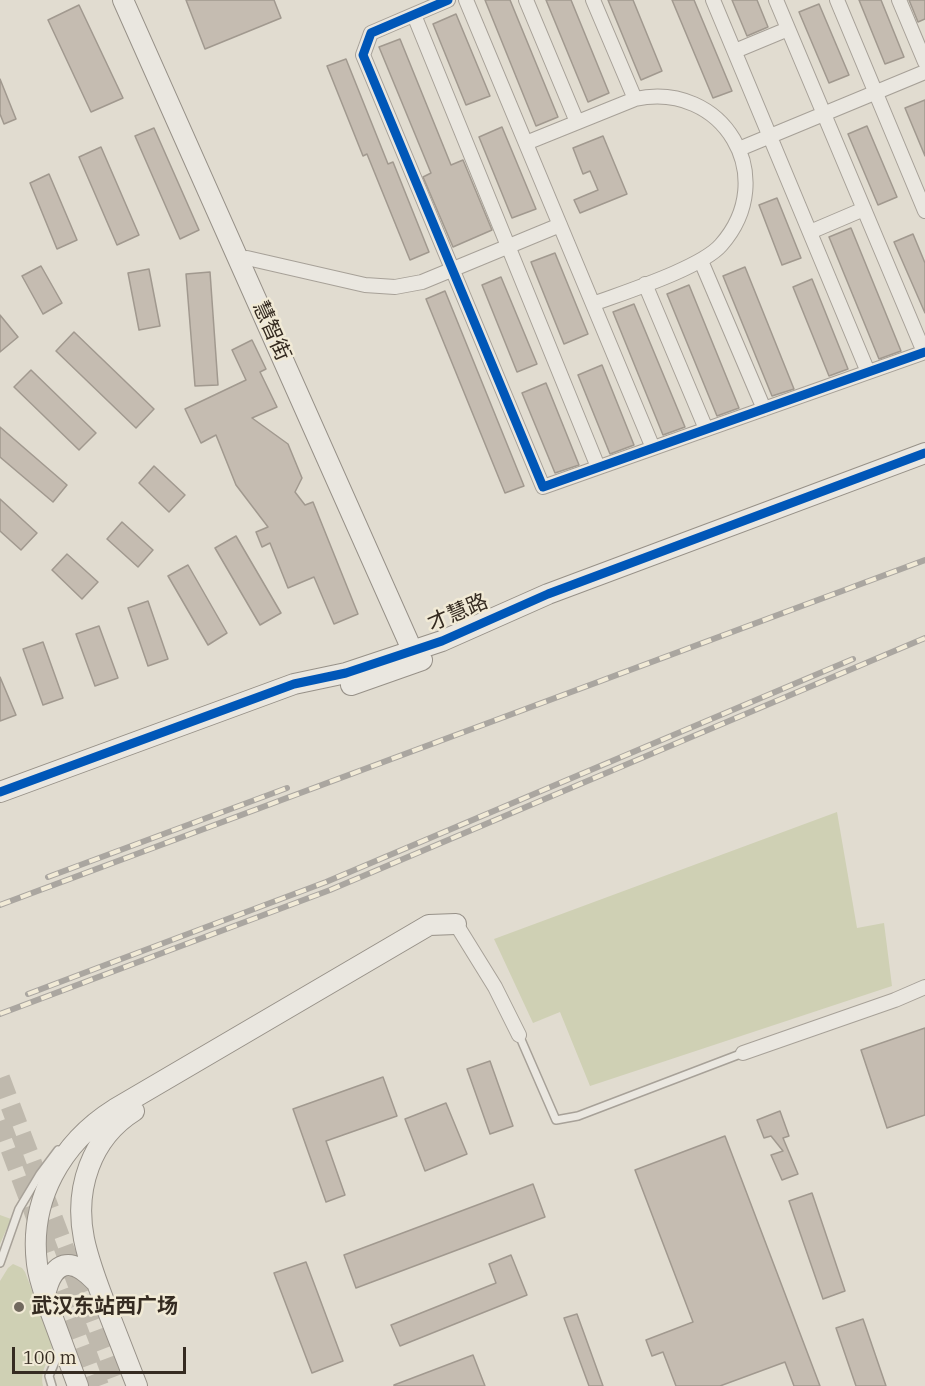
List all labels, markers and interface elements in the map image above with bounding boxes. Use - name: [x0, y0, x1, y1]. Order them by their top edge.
- street label: 慧智街: [247, 297, 295, 365]
- street label: 才慧路: [424, 589, 492, 637]
- place label: 武汉东站西广场: [31, 1294, 178, 1320]
- marker: 武汉东站西广场: [12, 1300, 26, 1314]
- scale bar: [15, 1335, 189, 1373]
- text: 100 m: [23, 1346, 77, 1369]

